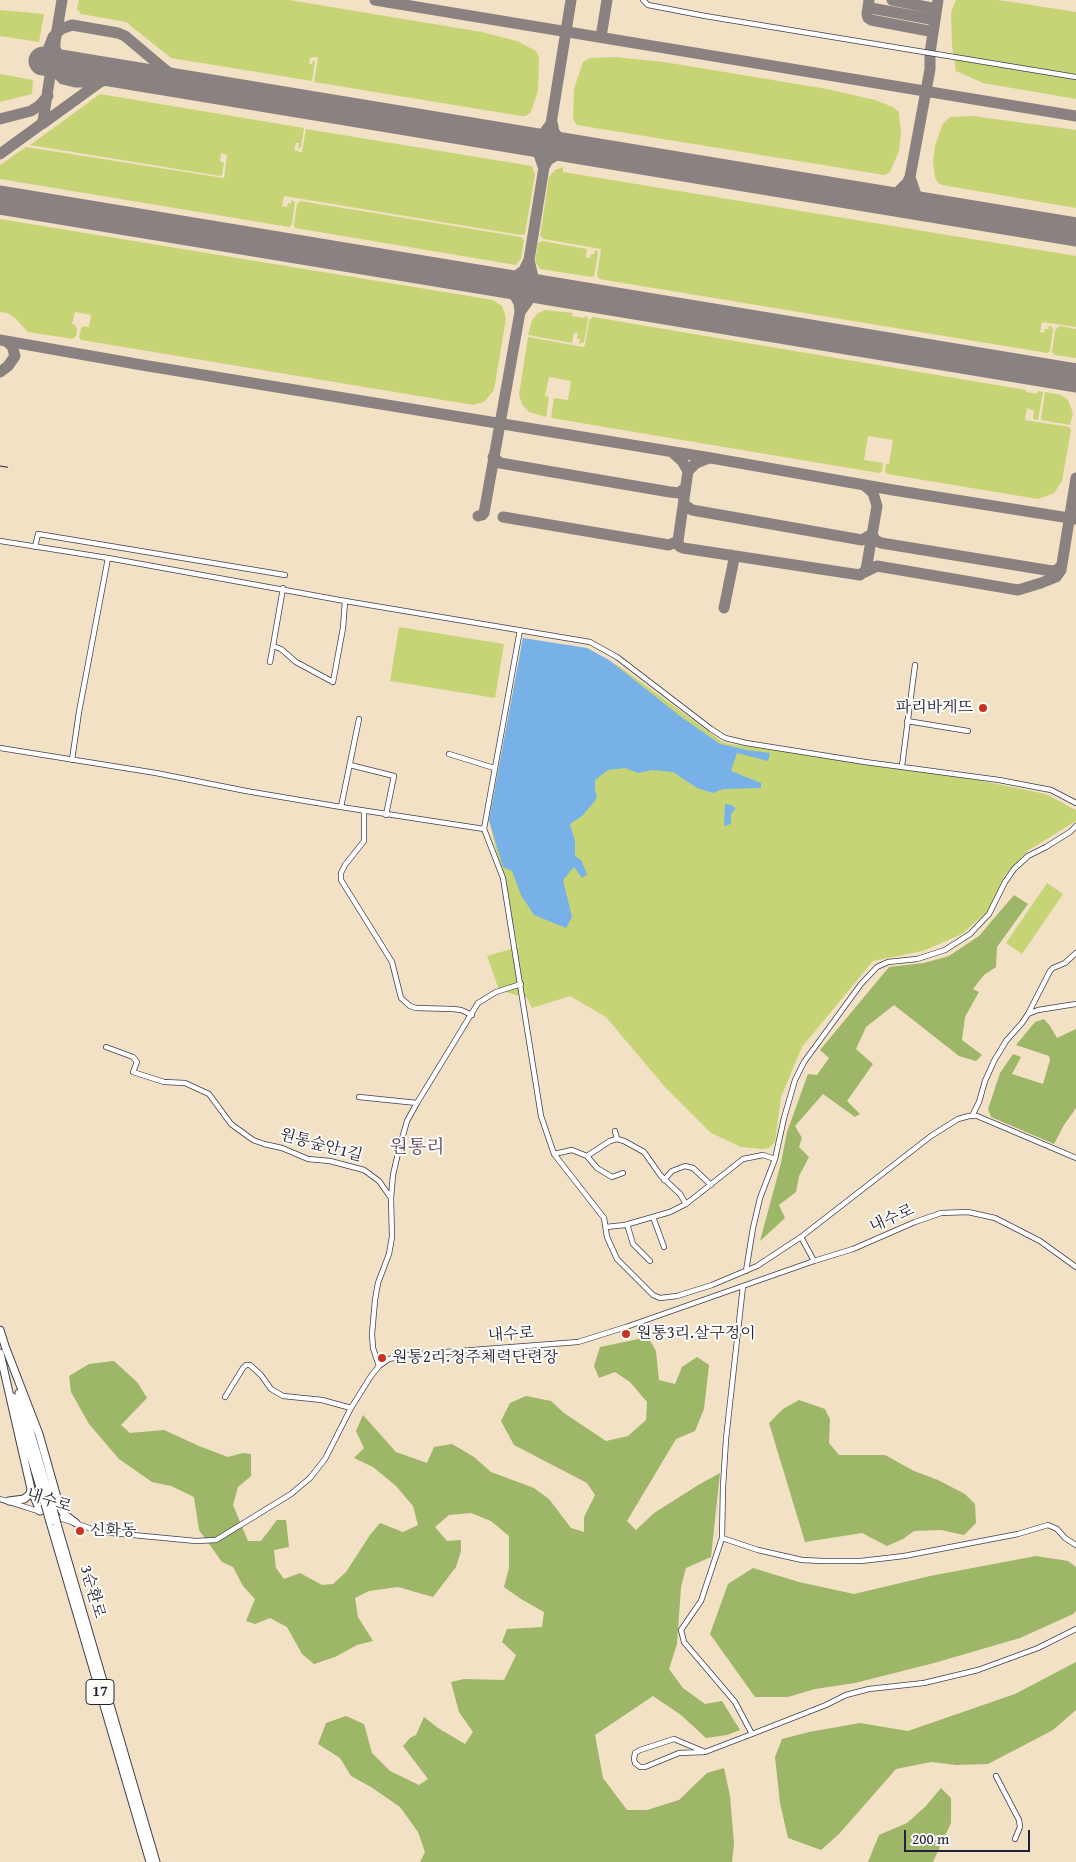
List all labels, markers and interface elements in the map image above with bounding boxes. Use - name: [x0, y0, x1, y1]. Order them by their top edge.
- place label: 파리바게뜨: [896, 698, 973, 718]
- marker: 파리바게뜨: [977, 702, 989, 714]
- street label: 원통숲안1길: [277, 1126, 365, 1166]
- district label: 원통리: [389, 1137, 445, 1159]
- street label: 내수로: [867, 1201, 917, 1237]
- street label: 내수로: [487, 1324, 535, 1346]
- place label: 원통3리.살구정이: [636, 1324, 756, 1344]
- marker: 원통3리.살구정이: [620, 1328, 632, 1340]
- place label: 원통2리.청주체력단련장: [392, 1348, 558, 1368]
- marker: 원통2리.청주체력단련장: [376, 1352, 388, 1364]
- street label: 내수로: [24, 1485, 74, 1517]
- place label: 신화동: [90, 1521, 136, 1541]
- marker: 신화동: [74, 1525, 86, 1537]
- street label: 3순환로: [75, 1563, 109, 1621]
- road number: 17: [86, 1680, 114, 1704]
- scale bar: [906, 1820, 1032, 1852]
- text: 200 m: [912, 1828, 949, 1849]

